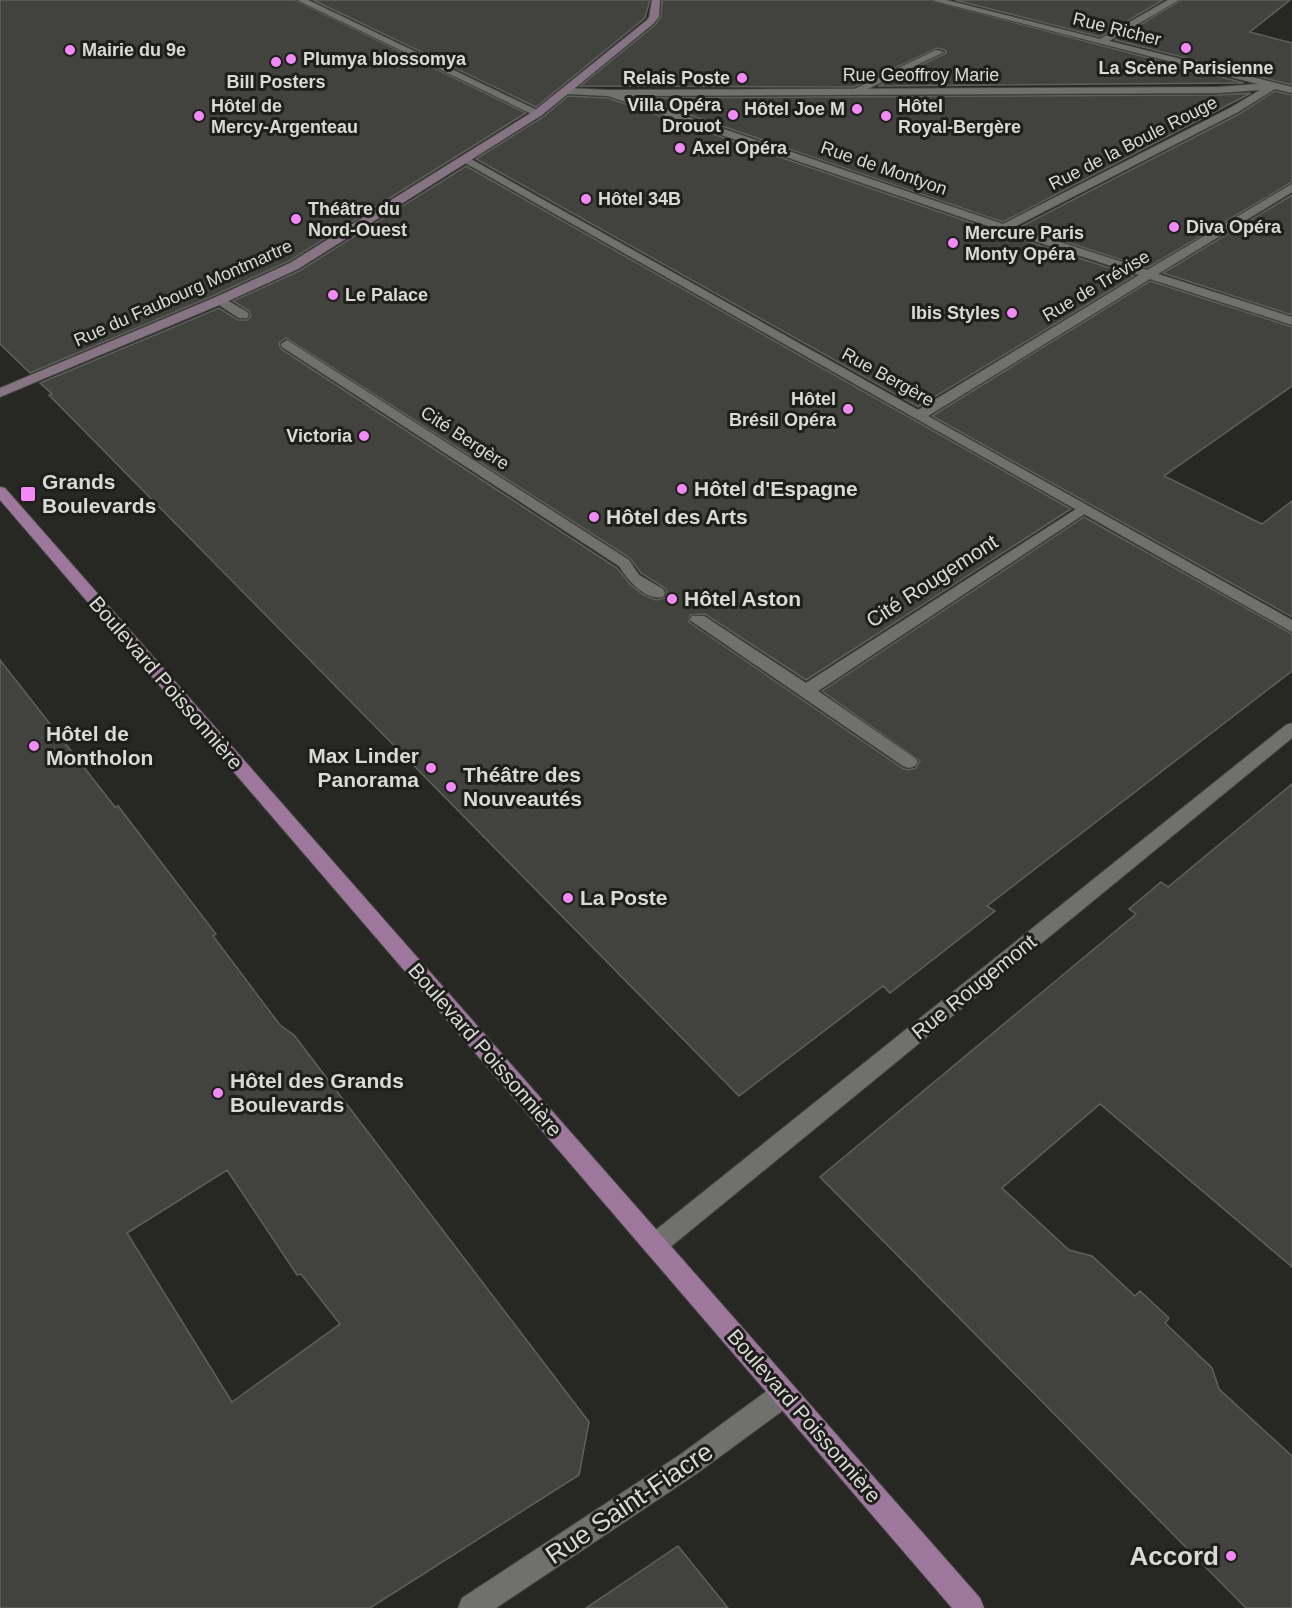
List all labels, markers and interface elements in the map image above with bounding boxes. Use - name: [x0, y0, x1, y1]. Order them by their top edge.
- street label: Rue Richer: [1071, 8, 1163, 50]
- place label: Mairie du 9e: [82, 40, 186, 60]
- marker: La Scène Parisienne: [1179, 41, 1193, 55]
- marker: Mairie du 9e: [63, 43, 77, 57]
- place label: Plumya blossomya: [303, 49, 467, 69]
- marker: Plumya blossomya: [284, 52, 298, 66]
- marker: Bill Posters: [269, 55, 283, 69]
- place label: La Scène Parisienne: [1098, 58, 1274, 78]
- street label: Rue Geoffroy Marie: [843, 65, 999, 85]
- place label: Relais Poste: [623, 68, 730, 88]
- marker: Relais Poste: [735, 71, 749, 85]
- place label: Bill Posters: [226, 72, 326, 92]
- street label: Rue de la Boule Rouge: [1046, 92, 1220, 194]
- place label: Villa Opéra Drouot: [627, 95, 722, 136]
- place label: Hôtel de Mercy-Argenteau: [211, 96, 358, 137]
- place label: Hôtel Royal-Bergère: [898, 96, 1021, 137]
- place label: Hôtel Joe M: [744, 99, 845, 119]
- marker: Hôtel Joe M: [850, 102, 864, 116]
- marker: Villa Opéra Drouot: [726, 108, 740, 122]
- marker: Hôtel de Mercy-Argenteau: [192, 109, 206, 123]
- marker: Hôtel Royal-Bergère: [879, 109, 893, 123]
- street label: Rue de Montyon: [818, 137, 950, 199]
- place label: Axel Opéra: [692, 138, 788, 158]
- marker: Axel Opéra: [673, 141, 687, 155]
- place label: Hôtel 34B: [598, 189, 681, 209]
- marker: Hôtel 34B: [579, 192, 593, 206]
- place label: Théâtre du Nord-Ouest: [308, 199, 407, 240]
- marker: Théâtre du Nord-Ouest: [289, 212, 303, 226]
- place label: Diva Opéra: [1186, 217, 1282, 237]
- marker: Diva Opéra: [1167, 220, 1181, 234]
- place label: Mercure Paris Monty Opéra: [965, 223, 1084, 264]
- street label: Rue du Faubourg Montmartre: [71, 236, 295, 350]
- marker: Mercure Paris Monty Opéra: [946, 236, 960, 250]
- street label: Rue de Trévise: [1039, 246, 1153, 326]
- place label: Le Palace: [345, 285, 428, 305]
- marker: Le Palace: [326, 288, 340, 302]
- place label: Ibis Styles: [911, 303, 1000, 323]
- marker: Ibis Styles: [1005, 306, 1019, 320]
- street label: Rue Bergère: [839, 344, 937, 410]
- place label: Hôtel Brésil Opéra: [729, 389, 837, 430]
- street label: Cité Bergère: [417, 402, 513, 474]
- marker: Hôtel Brésil Opéra: [841, 402, 855, 416]
- place label: Victoria: [286, 426, 353, 446]
- marker: Victoria: [357, 429, 371, 443]
- place label: Grands Boulevards: [42, 470, 156, 517]
- place label: Hôtel d'Espagne: [694, 477, 858, 500]
- marker: Hôtel d'Espagne: [675, 482, 689, 496]
- marker: Grands Boulevards: [19, 485, 37, 503]
- place label: Hôtel des Arts: [606, 505, 748, 528]
- marker: Hôtel des Arts: [587, 510, 601, 524]
- street label: Cité Rougemont: [862, 530, 1002, 632]
- place label: Hôtel Aston: [684, 587, 801, 610]
- street label: Boulevard Poissonnière: [85, 591, 248, 774]
- marker: Hôtel Aston: [665, 592, 679, 606]
- place label: Hôtel de Montholon: [46, 722, 153, 769]
- marker: Hôtel de Montholon: [27, 739, 41, 753]
- place label: Max Linder Panorama: [308, 744, 419, 791]
- marker: Max Linder Panorama: [424, 761, 438, 775]
- place label: Théâtre des Nouveautés: [463, 763, 582, 810]
- marker: Théâtre des Nouveautés: [444, 780, 458, 794]
- place label: La Poste: [580, 886, 668, 909]
- marker: La Poste: [561, 891, 575, 905]
- street label: Rue Rougemont: [907, 929, 1040, 1044]
- street label: Boulevard Poissonnière: [404, 958, 567, 1141]
- place label: Hôtel des Grands Boulevards: [230, 1069, 404, 1116]
- marker: Hôtel des Grands Boulevards: [211, 1086, 225, 1100]
- street label: Boulevard Poissonnière: [723, 1324, 886, 1507]
- street label: Rue Saint-Fiacre: [540, 1436, 718, 1570]
- place label: Accord: [1129, 1541, 1219, 1571]
- marker: Accord: [1224, 1549, 1238, 1563]

